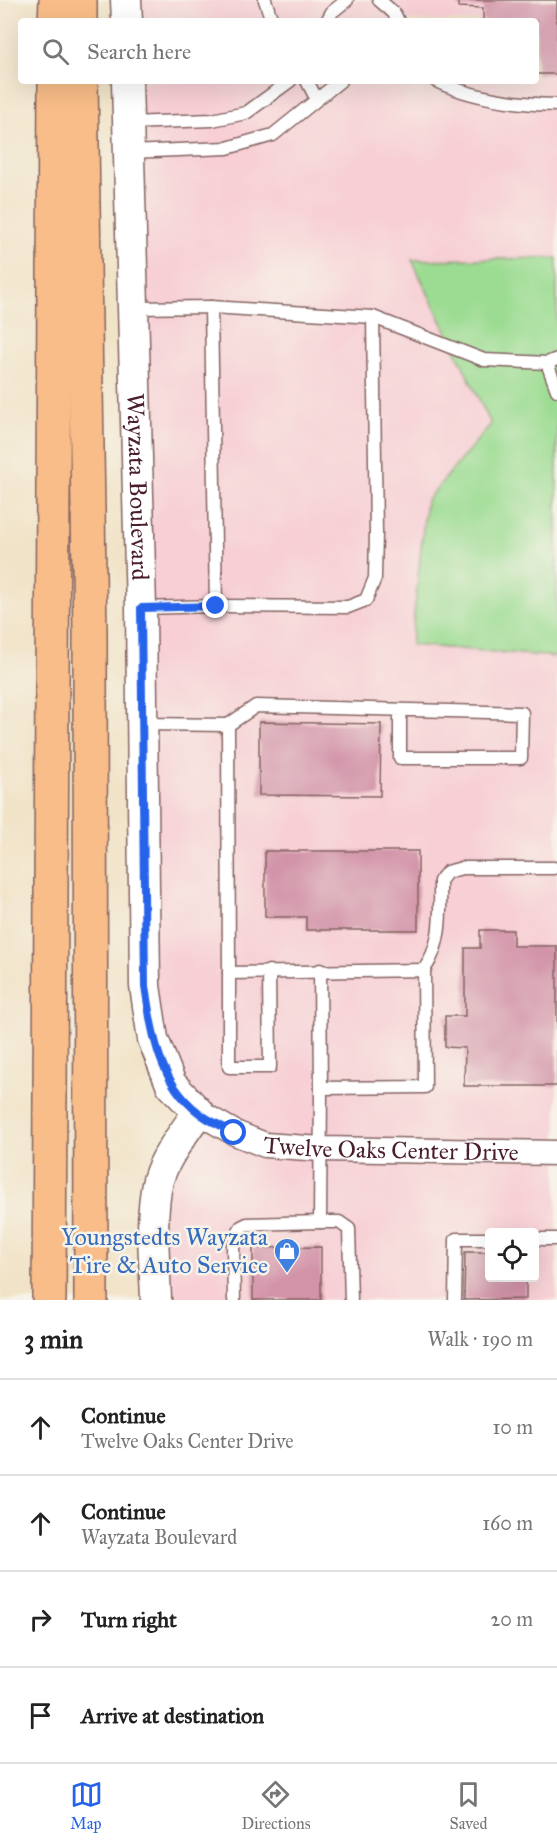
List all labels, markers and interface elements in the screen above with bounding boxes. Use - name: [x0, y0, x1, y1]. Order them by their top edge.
- search box: [18, 18, 539, 84]
- icon: search: [39, 35, 72, 68]
- text: Search here: [87, 38, 191, 65]
- street label: Wayzata Boulevard: [120, 393, 155, 581]
- route end: [202, 592, 228, 618]
- route start: [220, 1119, 246, 1145]
- street label: Twelve Oaks Center Drive: [262, 1130, 519, 1167]
- place label: Youngstedts Wayzata Tire & Auto Service: [61, 1222, 269, 1280]
- map controls: [485, 1228, 539, 1282]
- button: locate: [485, 1228, 539, 1282]
- shop icon: Youngstedts Wayzata Tire & Auto Service: [272, 1236, 302, 1274]
- text: 3 min: [24, 1323, 83, 1355]
- text: Walk · 190 m: [428, 1327, 533, 1351]
- text: Continue: [81, 1402, 166, 1429]
- icon: ahead: [24, 1411, 57, 1444]
- text: 10 m: [492, 1415, 533, 1439]
- text: Twelve Oaks Center Drive: [81, 1429, 294, 1453]
- text: Continue: [81, 1498, 166, 1525]
- icon: ahead: [24, 1507, 57, 1540]
- text: 160 m: [482, 1511, 533, 1535]
- text: Wayzata Boulevard: [81, 1525, 237, 1549]
- icon: right: [24, 1603, 57, 1636]
- text: Turn right: [81, 1606, 177, 1633]
- text: 20 m: [490, 1607, 533, 1631]
- icon: arrive: [24, 1699, 57, 1732]
- text: Arrive at destination: [81, 1702, 264, 1729]
- tab: Map: [70, 1778, 103, 1833]
- tab: Directions: [242, 1778, 310, 1833]
- tab: Saved: [449, 1778, 487, 1833]

